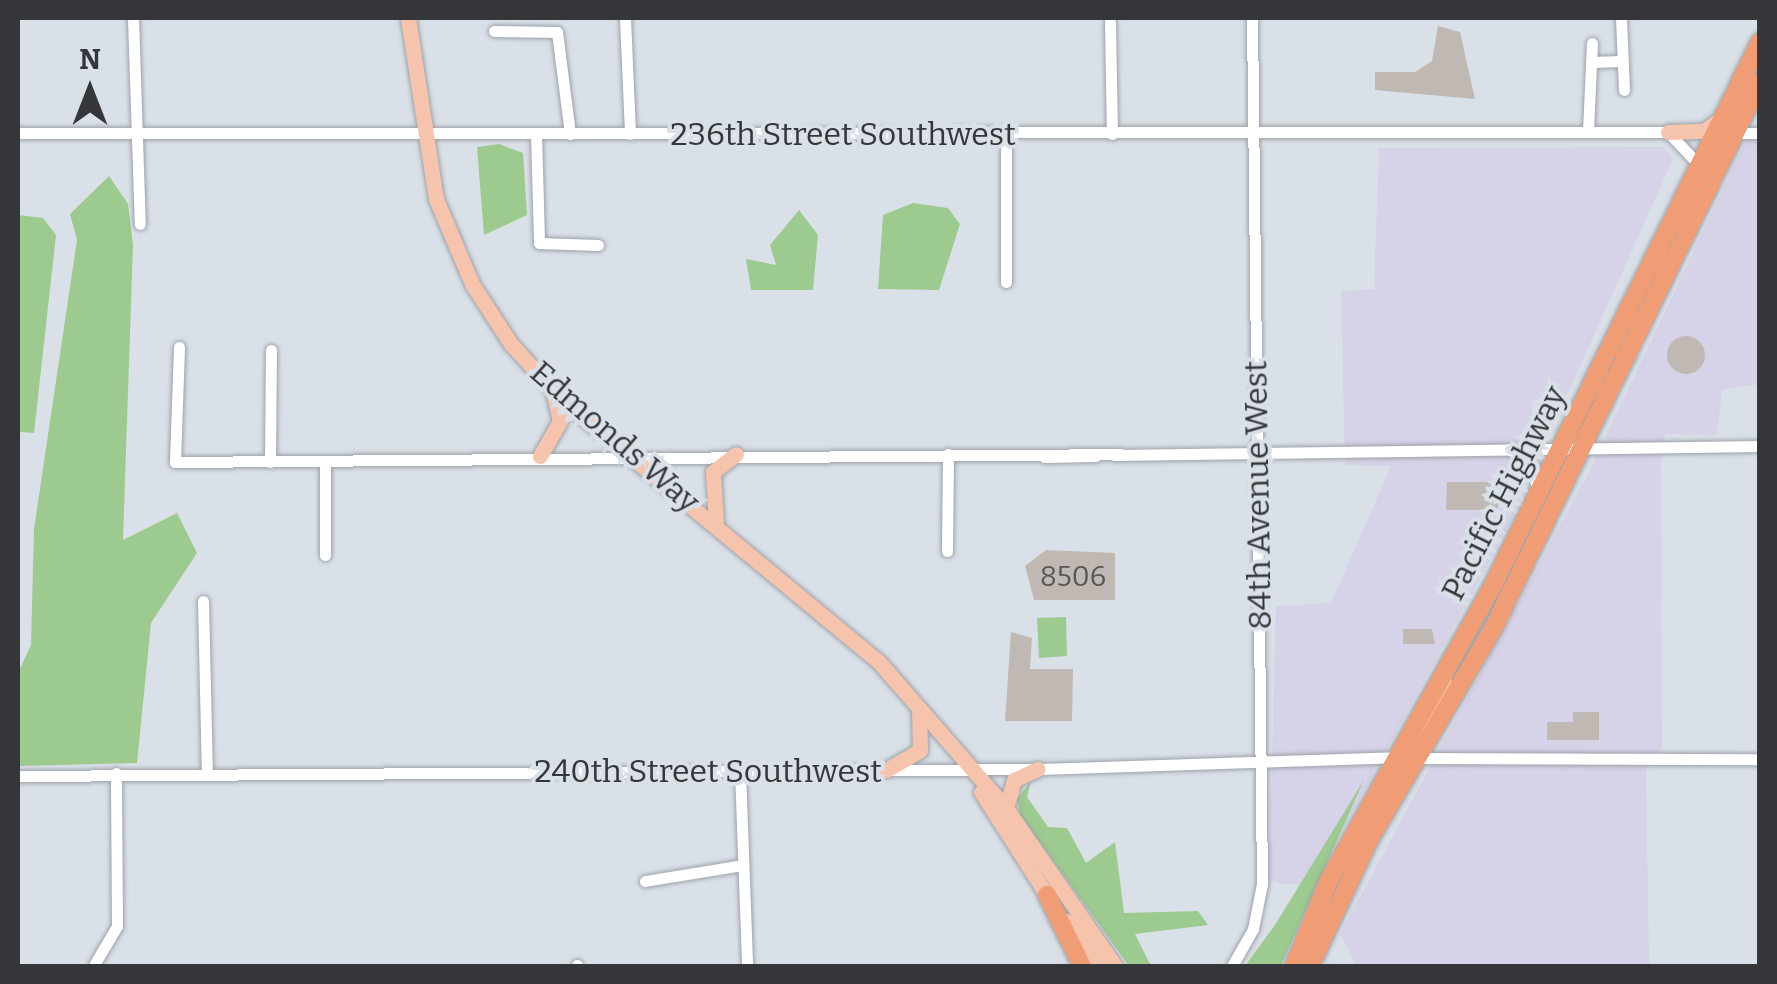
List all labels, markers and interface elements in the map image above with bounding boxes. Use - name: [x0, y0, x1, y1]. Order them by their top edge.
- north arrow: [40, 40, 140, 140]
- text: N: [79, 43, 101, 76]
- street label: 236th Street Southwest: [670, 115, 1016, 153]
- street label: Edmonds Way: [522, 353, 708, 521]
- street label: 84th Avenue West: [1236, 360, 1280, 630]
- street label: Pacific Highway: [1434, 380, 1574, 606]
- house number: 8506: [1040, 560, 1106, 594]
- street label: 240th Street Southwest: [534, 752, 882, 790]

